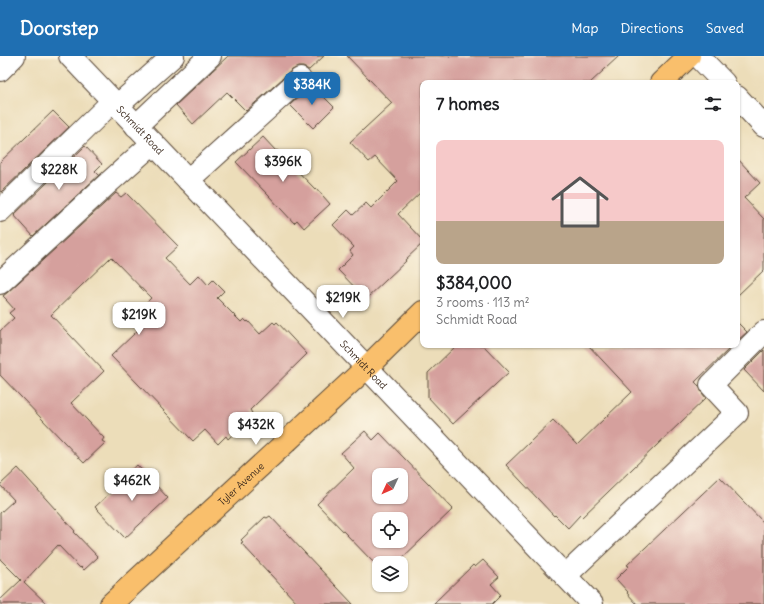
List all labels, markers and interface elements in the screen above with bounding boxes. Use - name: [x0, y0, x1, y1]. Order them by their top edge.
- text: Doorstep: [20, 16, 99, 40]
- text: Map: [571, 19, 598, 37]
- text: Directions: [620, 19, 684, 37]
- text: Saved: [706, 19, 744, 37]
- pin: $384K: [284, 72, 340, 106]
- text: $384K: [293, 76, 331, 93]
- text: 7 homes: [436, 93, 500, 115]
- icon: filters: [702, 93, 724, 115]
- street label: Schmidt Road: [114, 103, 167, 157]
- pin: $396K: [255, 149, 311, 183]
- text: $396K: [264, 153, 302, 170]
- pin: $228K: [31, 157, 87, 191]
- text: $228K: [41, 161, 77, 178]
- icon: home: [544, 166, 616, 238]
- text: $384,000: [436, 272, 512, 294]
- pin: $219K: [315, 285, 371, 319]
- text: $219K: [326, 289, 361, 306]
- text: 3 rooms · 113 m²: [436, 294, 530, 311]
- pin: $219K: [111, 302, 167, 336]
- text: $219K: [122, 306, 157, 323]
- text: Schmidt Road: [436, 311, 517, 328]
- street label: Schmidt Road: [338, 337, 390, 392]
- pin: $432K: [228, 412, 284, 446]
- text: $432K: [237, 416, 275, 433]
- street label: Tyler Avenue: [215, 459, 267, 508]
- pin: $462K: [104, 468, 160, 502]
- north arrow: [372, 468, 408, 504]
- map controls: [372, 468, 408, 592]
- text: $462K: [113, 472, 151, 489]
- button: locate: [372, 512, 408, 548]
- button: layers: [372, 556, 408, 592]

